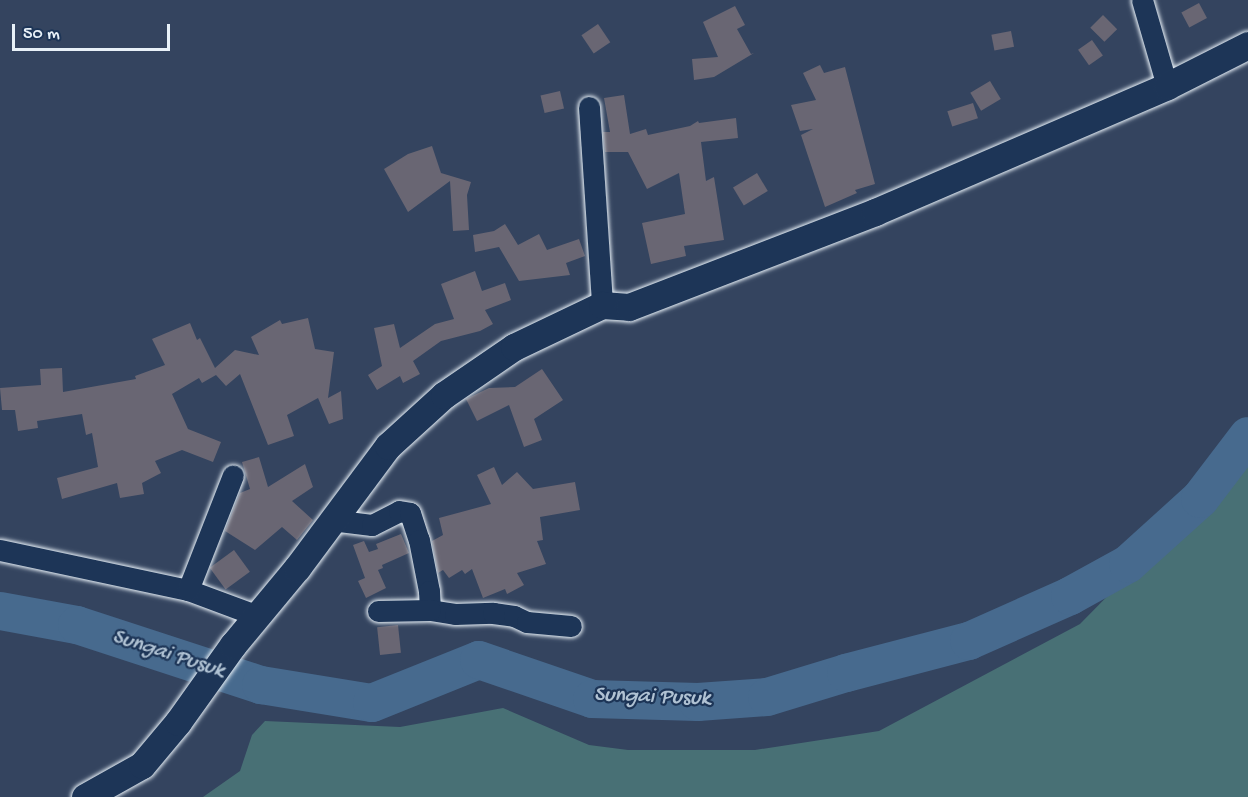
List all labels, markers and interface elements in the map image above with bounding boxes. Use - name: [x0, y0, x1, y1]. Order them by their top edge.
- scale bar: [15, 12, 172, 50]
- text: 50 m: [23, 24, 60, 45]
- water label: Sungai Pusuk: [109, 624, 227, 686]
- water label: Sungai Pusuk: [593, 683, 711, 713]

